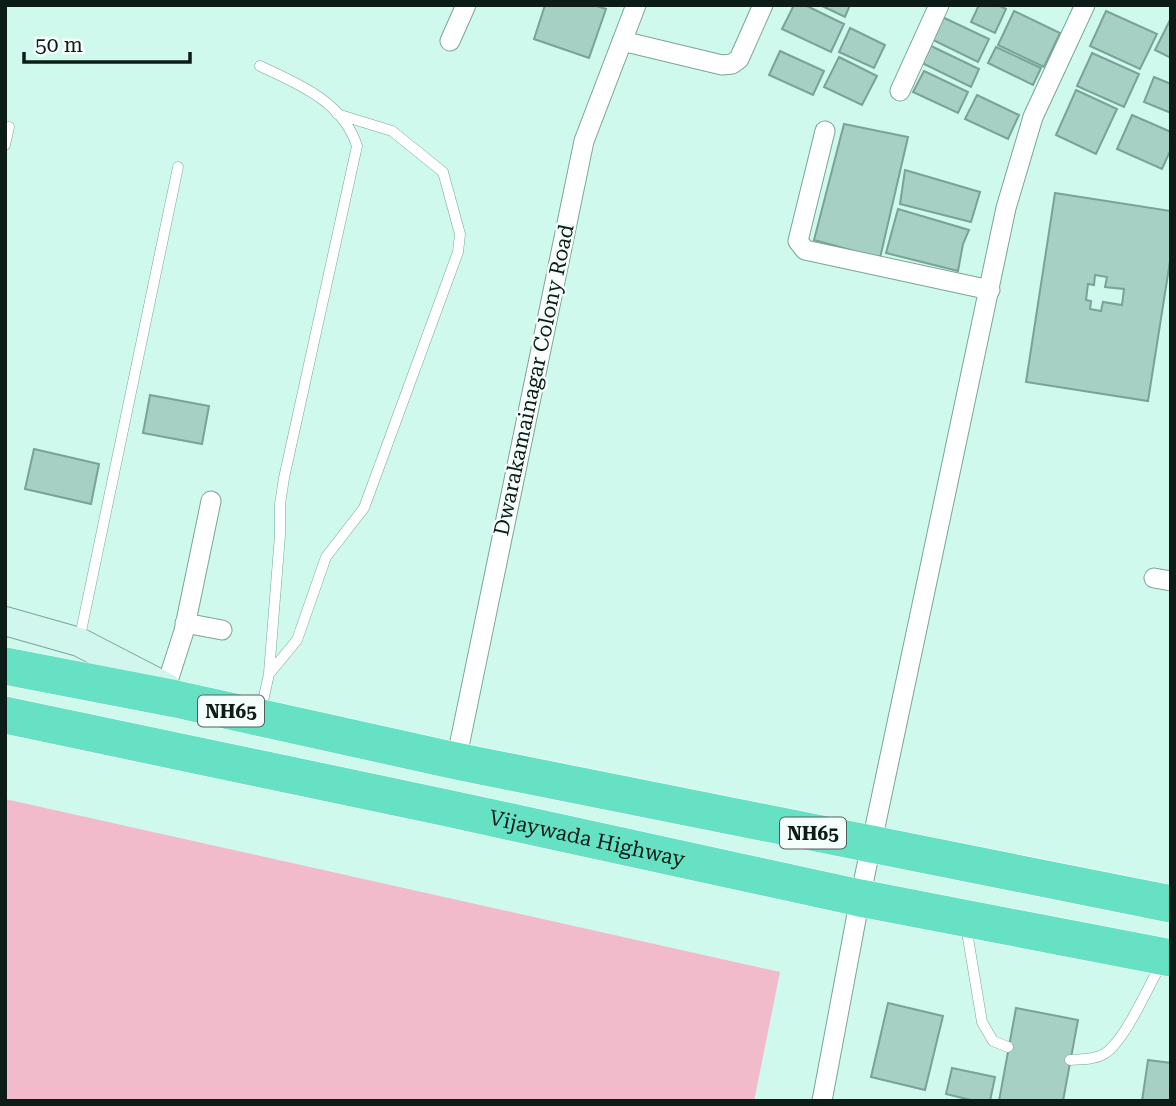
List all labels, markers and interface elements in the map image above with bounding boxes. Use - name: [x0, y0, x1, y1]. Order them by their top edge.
- scale bar: [24, 21, 191, 65]
- text: 50 m: [35, 33, 83, 57]
- street label: Dwarakamainagar Colony Road: [489, 222, 579, 538]
- road number: NH65: [198, 696, 264, 726]
- street label: Vijaywada Highway: [487, 806, 688, 872]
- road number: NH65: [780, 818, 846, 848]

